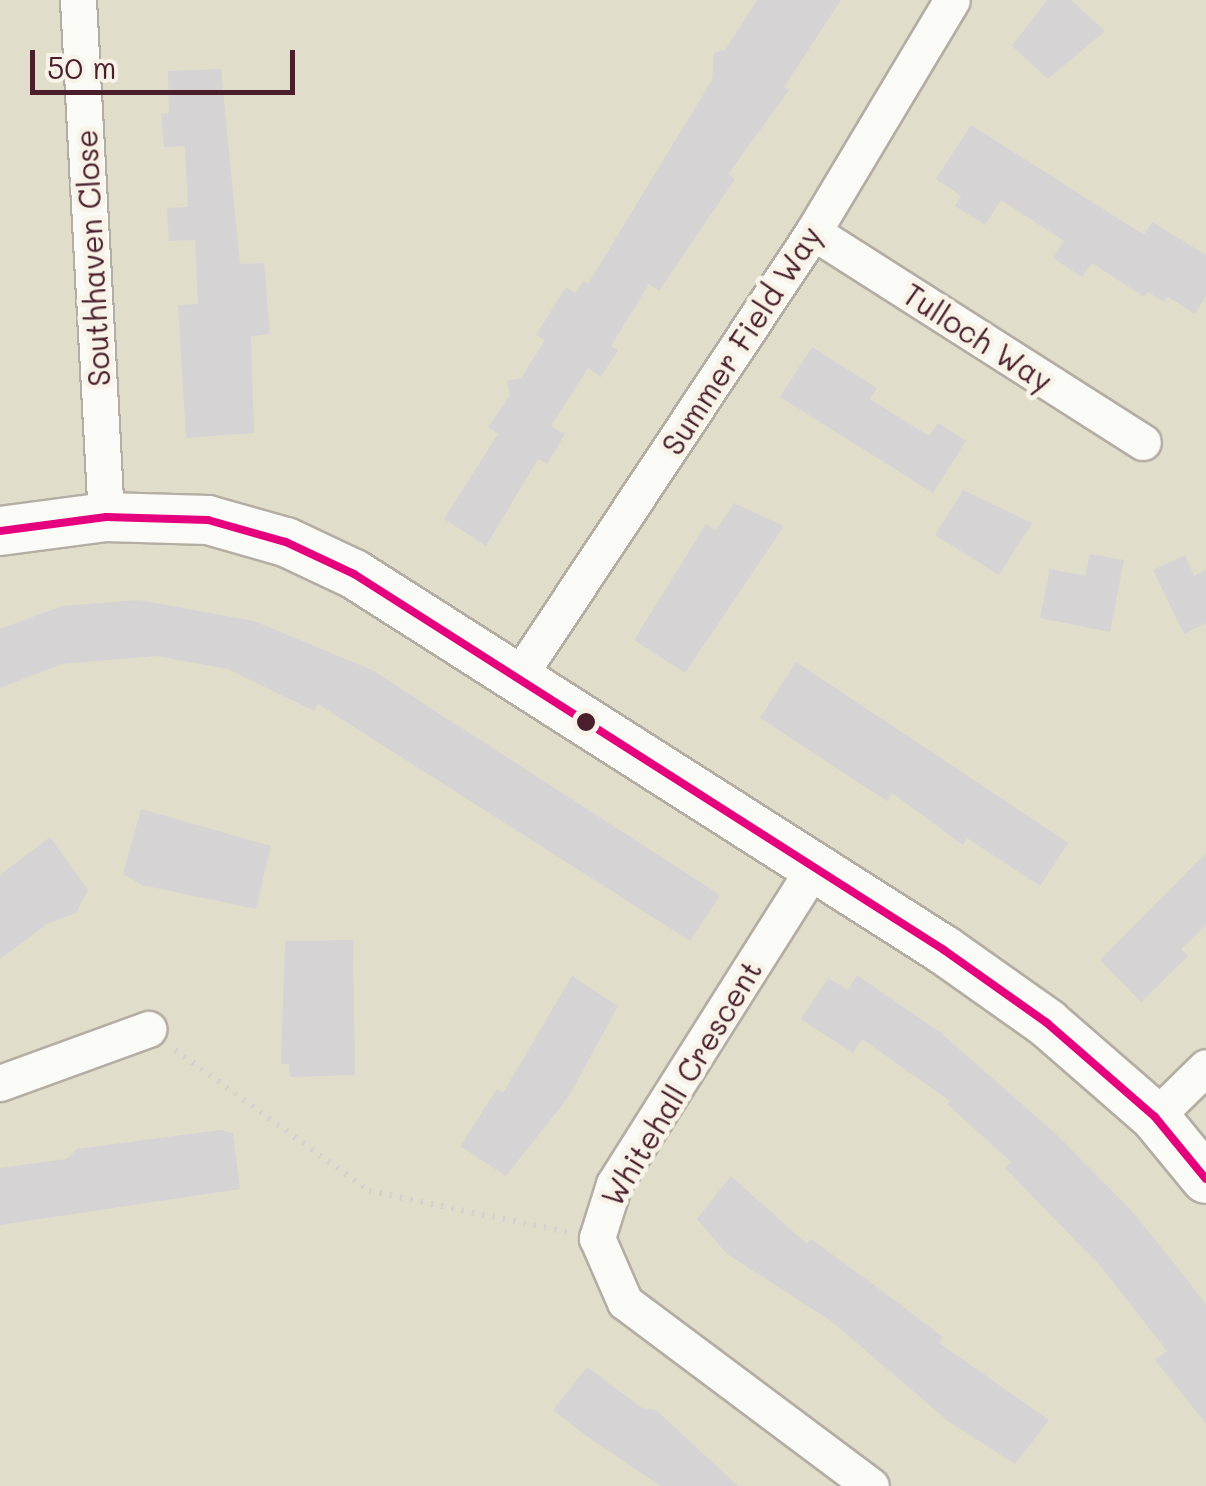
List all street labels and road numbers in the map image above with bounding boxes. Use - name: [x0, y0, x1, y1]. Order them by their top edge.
- street label: Southhaven Close: [67, 129, 117, 387]
- street label: Summer Field Way: [654, 219, 828, 461]
- street label: Tulloch Way: [897, 275, 1059, 399]
- street label: Whitehall Crescent: [593, 954, 769, 1212]

